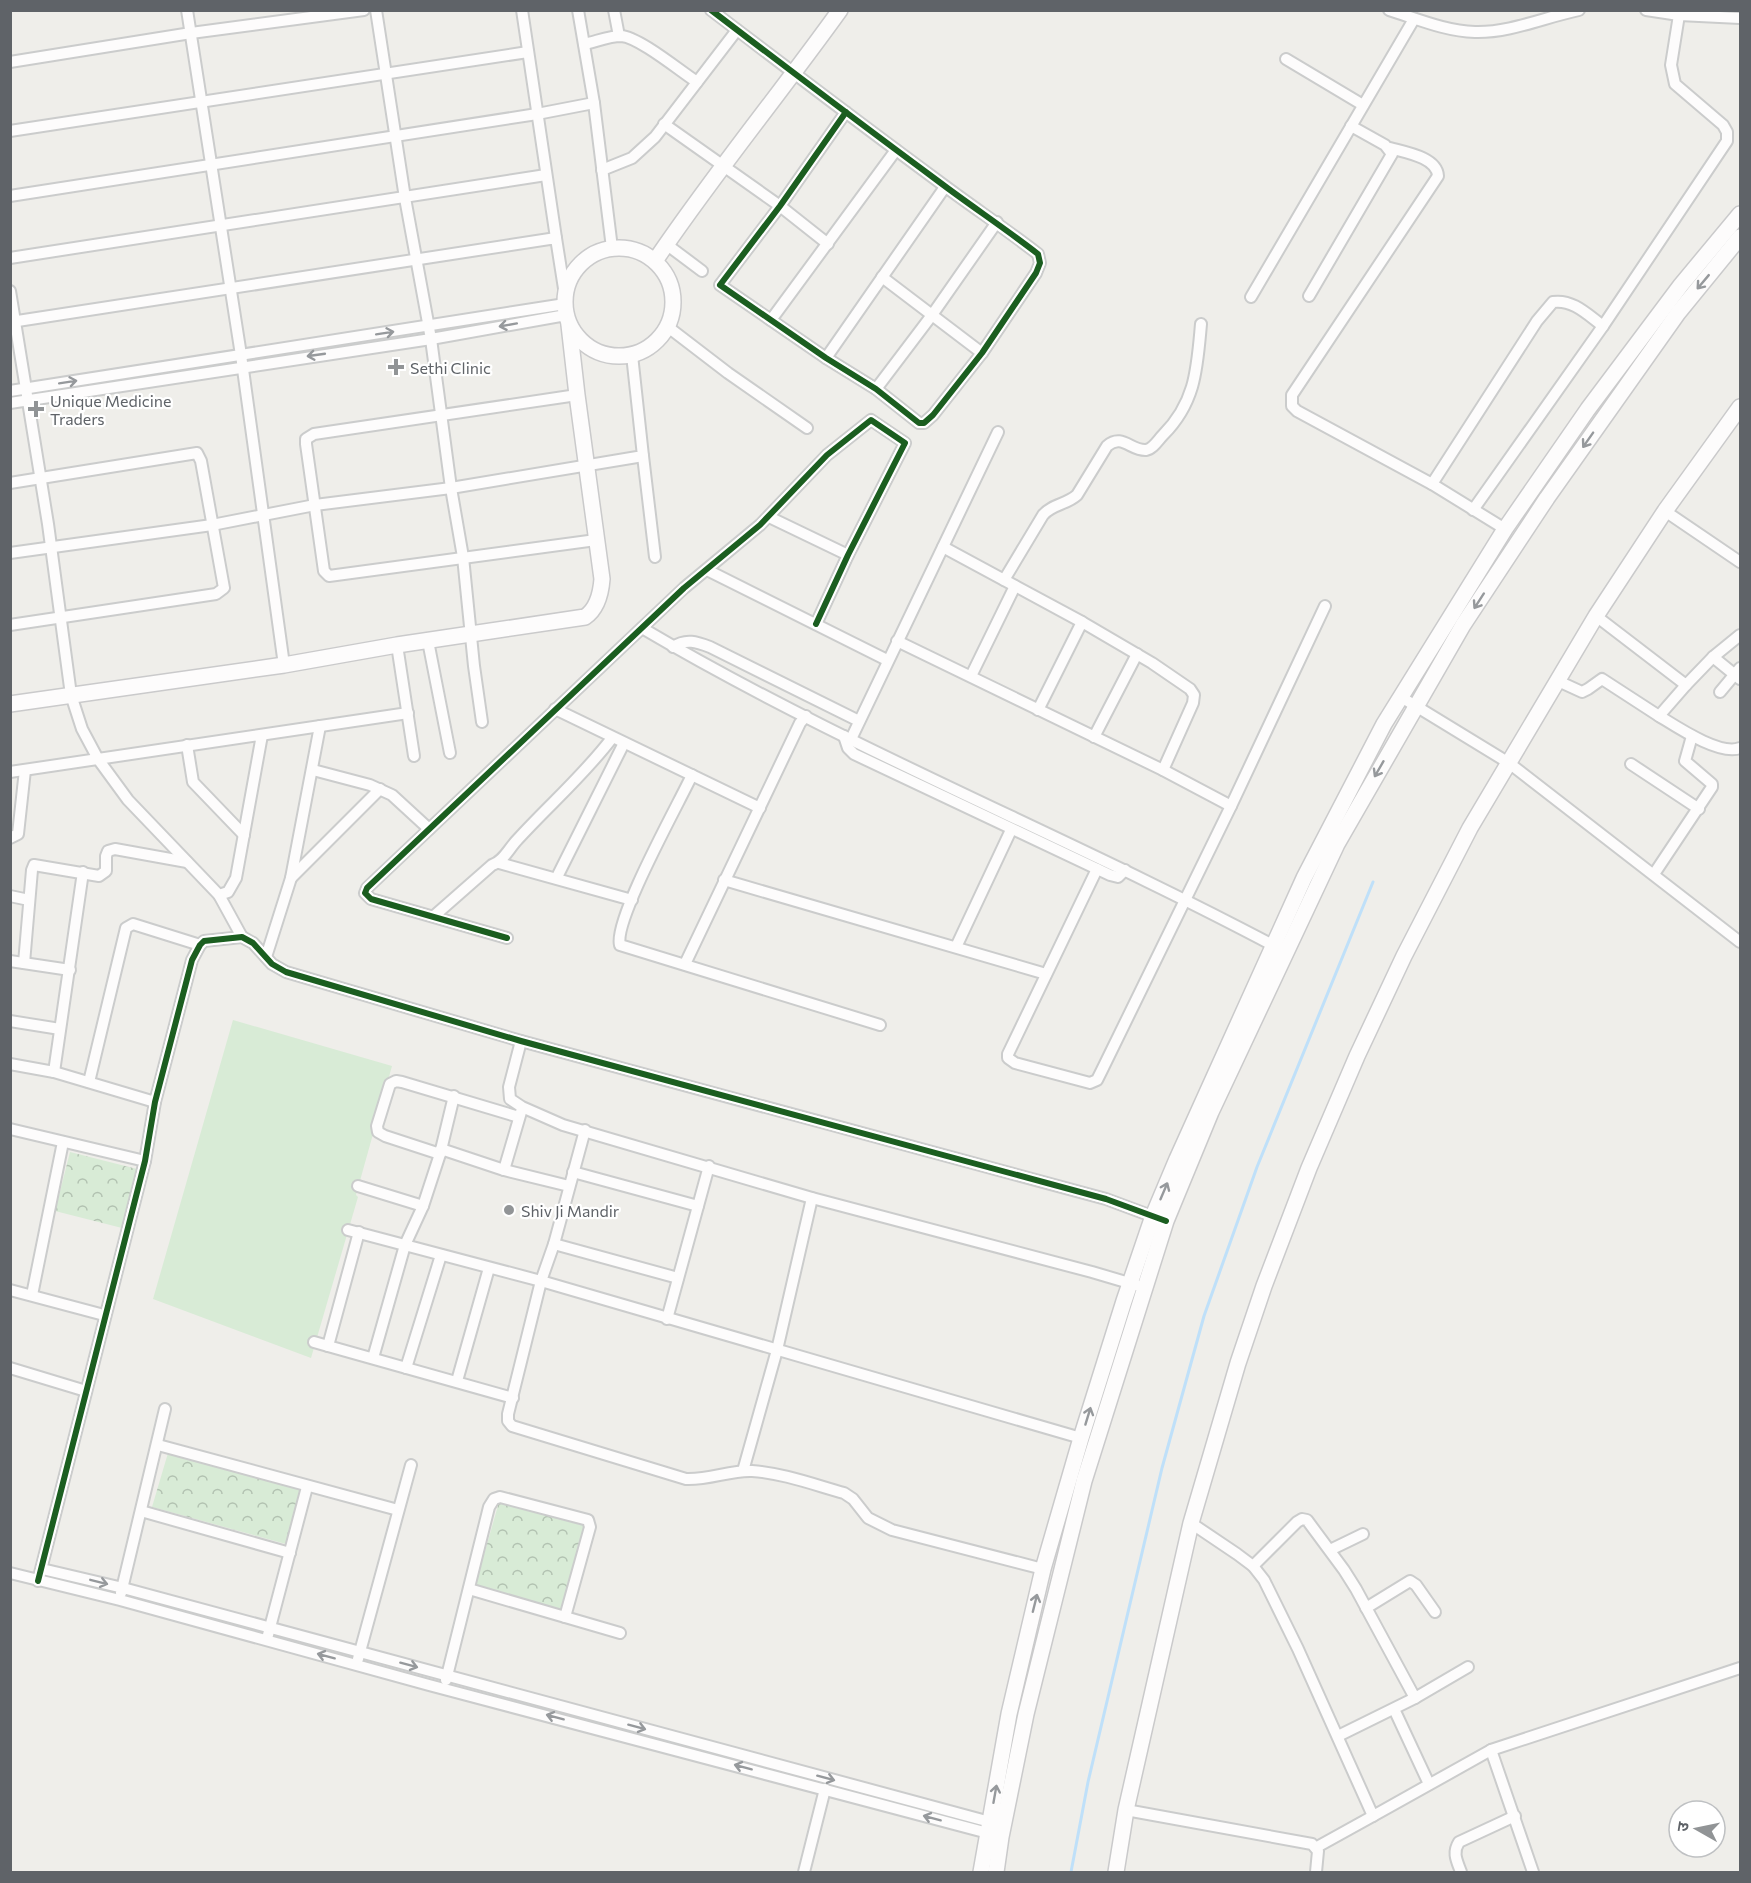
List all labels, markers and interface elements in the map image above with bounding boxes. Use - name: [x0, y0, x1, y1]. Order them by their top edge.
- one-way arrow: [1697, 274, 1710, 290]
- one-way arrow: [499, 320, 519, 331]
- one-way arrow: [375, 327, 395, 338]
- one-way arrow: [306, 350, 326, 361]
- marker: Sethi Clinic: [387, 358, 405, 376]
- place label: Sethi Clinic: [410, 358, 491, 377]
- one-way arrow: [58, 376, 78, 387]
- place label: Unique Medicine Traders: [50, 391, 171, 428]
- marker: Unique Medicine Traders: [27, 400, 45, 418]
- one-way arrow: [1582, 431, 1594, 447]
- one-way arrow: [1473, 592, 1485, 609]
- one-way arrow: [1373, 760, 1385, 777]
- one-way arrow: [1159, 1183, 1170, 1201]
- place label: Shiv Ji Mandir: [521, 1201, 620, 1220]
- marker: Shiv Ji Mandir: [502, 1203, 516, 1217]
- one-way arrow: [1083, 1407, 1094, 1426]
- one-way arrow: [89, 1577, 108, 1589]
- one-way arrow: [1029, 1594, 1041, 1613]
- one-way arrow: [317, 1650, 336, 1661]
- one-way arrow: [399, 1660, 418, 1672]
- one-way arrow: [546, 1711, 565, 1723]
- one-way arrow: [628, 1722, 647, 1733]
- one-way arrow: [734, 1761, 753, 1772]
- one-way arrow: [816, 1773, 835, 1784]
- one-way arrow: [990, 1785, 1001, 1805]
- north arrow: [1667, 1799, 1727, 1859]
- one-way arrow: [922, 1811, 941, 1823]
- text: उ: [1672, 1820, 1692, 1833]

